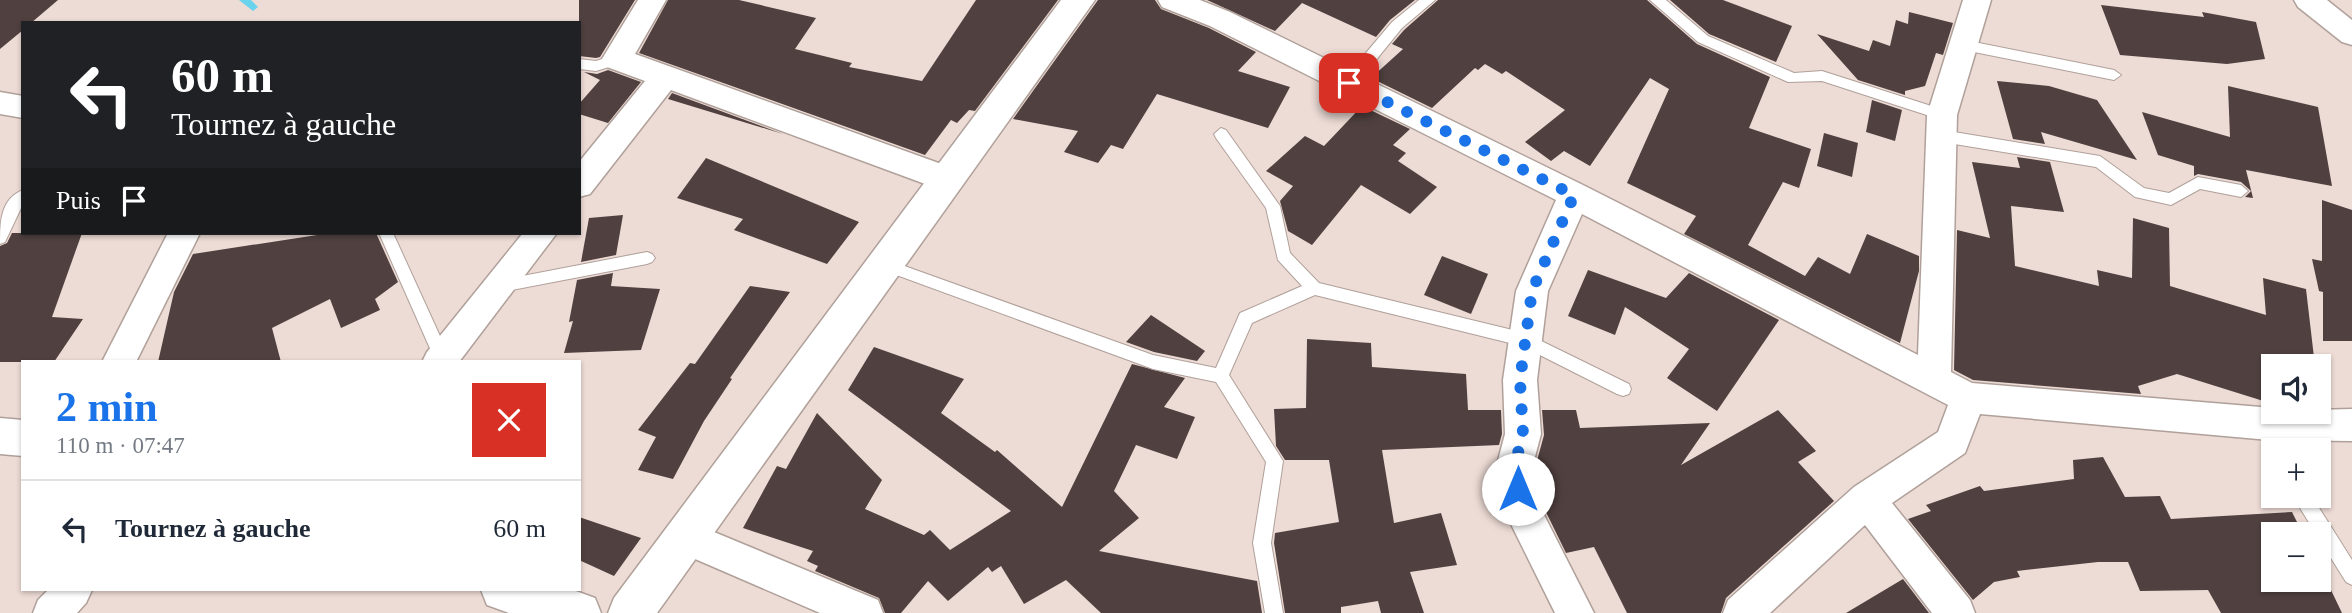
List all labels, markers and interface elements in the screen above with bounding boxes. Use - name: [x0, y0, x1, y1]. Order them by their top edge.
- text: 60 m: [171, 48, 273, 103]
- icon: left: [56, 49, 147, 140]
- pin: [1319, 53, 1379, 113]
- icon: arrive: [1330, 64, 1368, 102]
- text: Tournez à gauche: [171, 106, 396, 142]
- icon: arrive: [115, 182, 153, 220]
- text: Puis: [56, 186, 101, 215]
- map controls: [2261, 354, 2331, 592]
- button: sound: [2261, 354, 2331, 424]
- button: close: [472, 383, 546, 457]
- text: 2 min: [56, 384, 158, 430]
- text: 110 m · 07:47: [56, 433, 185, 458]
- button: +: [2261, 438, 2331, 508]
- position arrow: [1481, 452, 1555, 526]
- icon: left: [56, 510, 94, 548]
- text: Tournez à gauche: [115, 514, 311, 543]
- text: 60 m: [493, 514, 546, 543]
- button: −: [2261, 522, 2331, 592]

